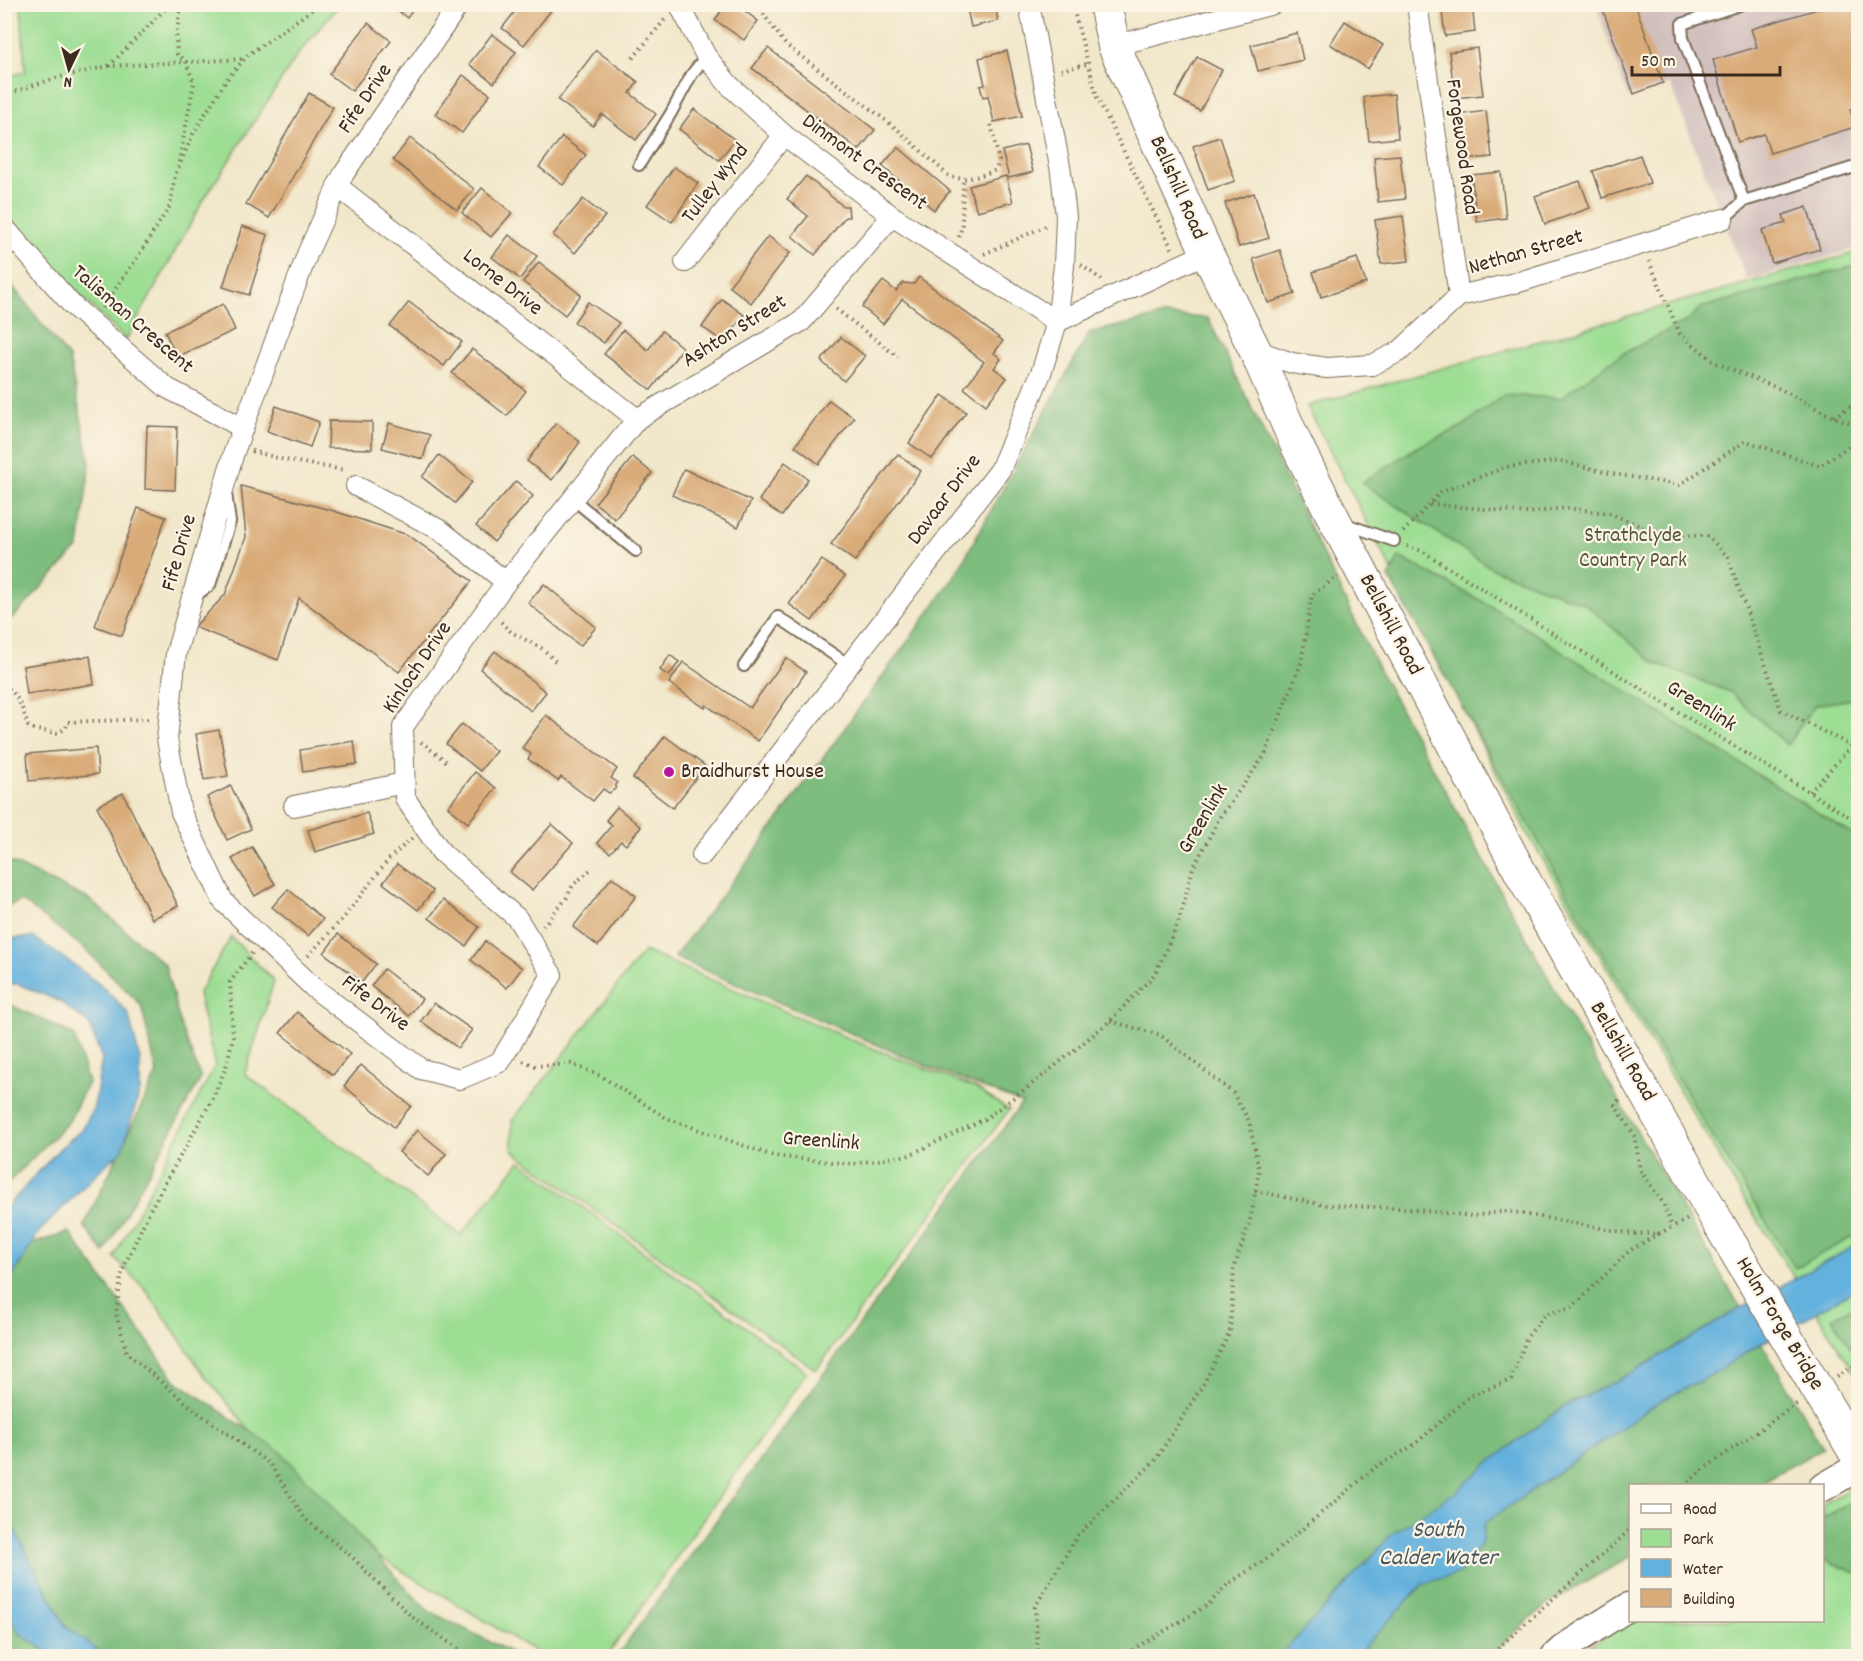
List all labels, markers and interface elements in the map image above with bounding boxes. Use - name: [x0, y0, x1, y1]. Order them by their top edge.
- north arrow: [39, 39, 99, 99]
- scale bar: [1632, 39, 1780, 77]
- text: 50 m: [1641, 50, 1676, 75]
- street label: Fife Drive: [331, 58, 401, 140]
- text: N: [63, 70, 73, 93]
- street label: Forgewood Road: [1436, 77, 1486, 217]
- street label: Dinmont Crescent: [795, 107, 933, 219]
- street label: Bellshill Road: [1140, 131, 1214, 245]
- street label: Tulley Wynd: [675, 137, 757, 231]
- street label: Nethan Street: [1465, 222, 1587, 284]
- street label: Lorne Drive: [455, 242, 549, 324]
- street label: Talisman Crescent: [64, 258, 200, 382]
- street label: Ashton Street: [677, 288, 793, 376]
- street label: Davaar Drive: [900, 448, 990, 552]
- street label: Fife Drive: [154, 511, 206, 595]
- park label: Strathclyde Country Park: [1579, 521, 1687, 577]
- street label: Bellshill Road: [1350, 569, 1430, 681]
- street label: Kinloch Drive: [376, 616, 460, 720]
- street label: Greenlink: [1660, 673, 1742, 741]
- place label: Braidhurst House: [681, 757, 824, 788]
- marker: Braidhurst House: [662, 765, 676, 779]
- street label: Greenlink: [1171, 778, 1237, 860]
- street label: Fife Drive: [334, 968, 416, 1040]
- street label: Bellshill Road: [1581, 996, 1663, 1108]
- street label: Greenlink: [781, 1124, 861, 1160]
- street label: Holm Forge Bridge: [1727, 1251, 1831, 1397]
- legend: [1629, 1484, 1824, 1622]
- text: Road: [1683, 1498, 1717, 1523]
- water label: South Calder Water: [1379, 1514, 1500, 1576]
- text: Park: [1683, 1528, 1714, 1553]
- text: Water: [1683, 1558, 1723, 1583]
- text: Building: [1683, 1588, 1735, 1613]

